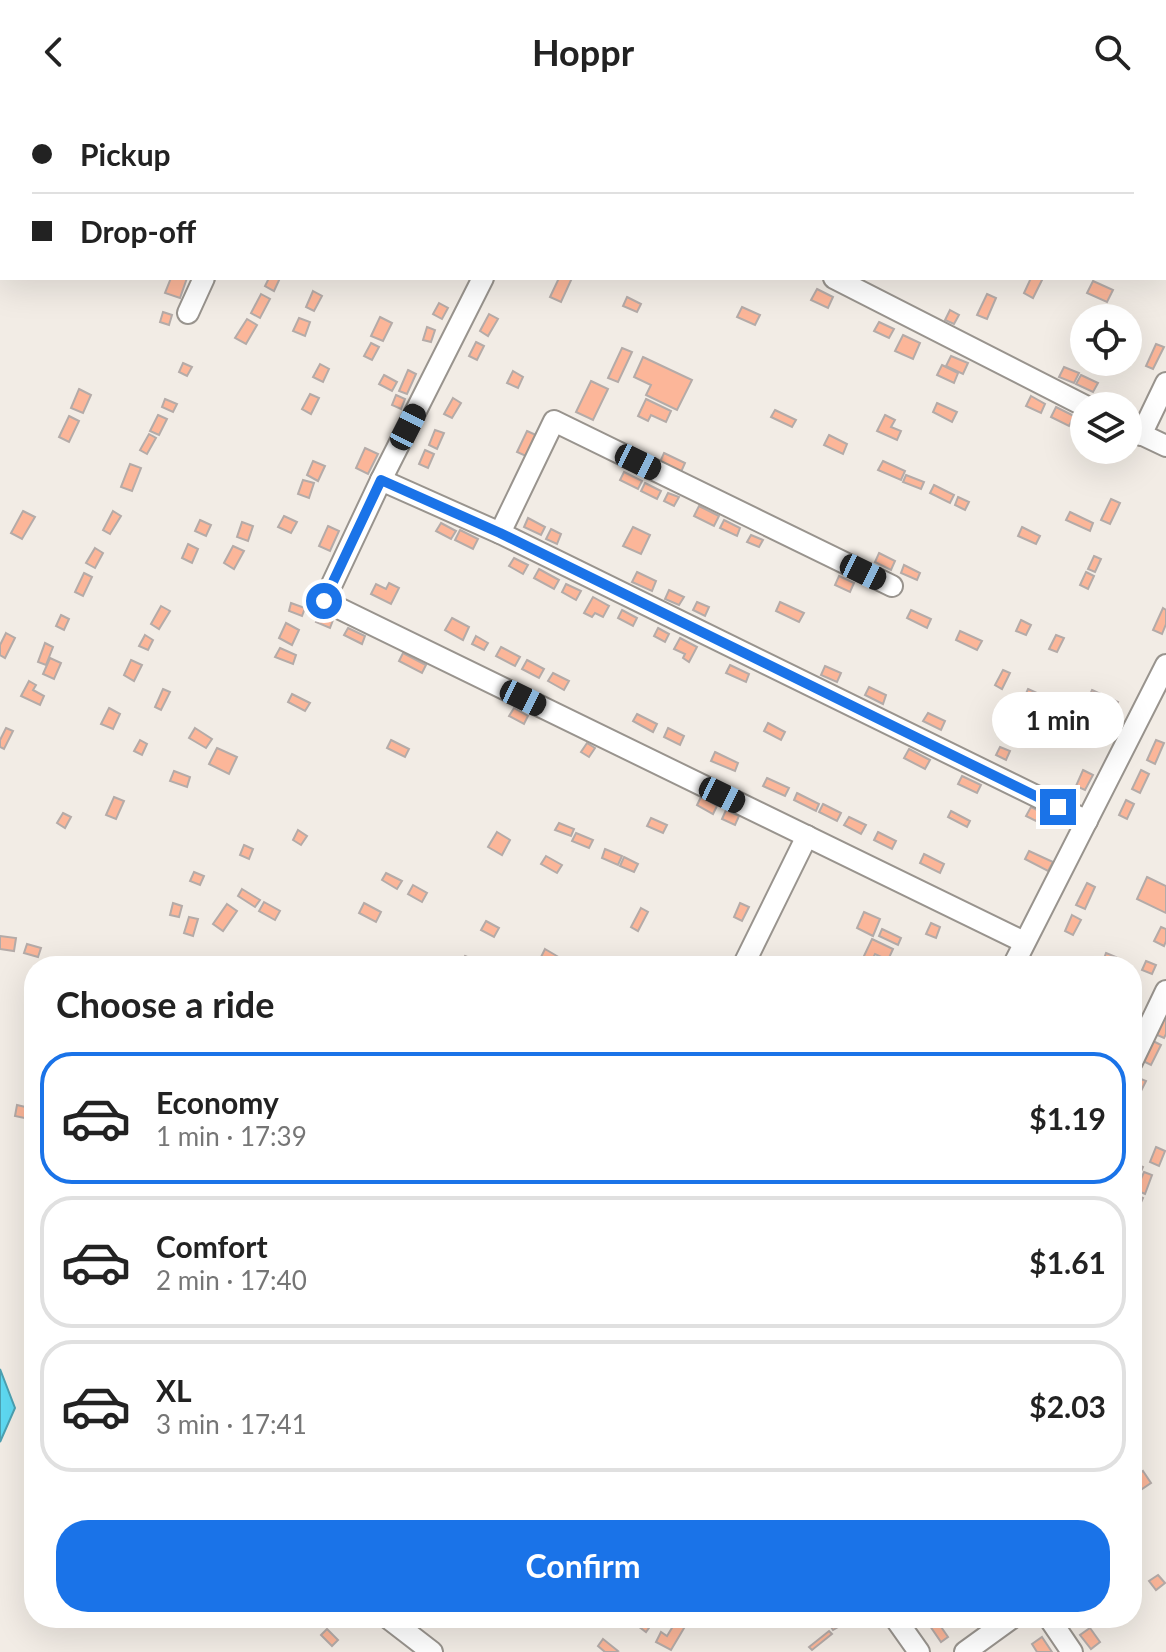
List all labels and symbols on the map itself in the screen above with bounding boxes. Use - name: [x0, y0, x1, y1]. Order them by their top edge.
- car: [386, 400, 430, 454]
- car: [611, 441, 665, 483]
- car: [836, 551, 890, 593]
- route start: [306, 583, 342, 619]
- car: [496, 677, 550, 719]
- callout: 1 min: [992, 691, 1124, 747]
- car: [695, 774, 749, 816]
- route end: [1040, 789, 1076, 825]

